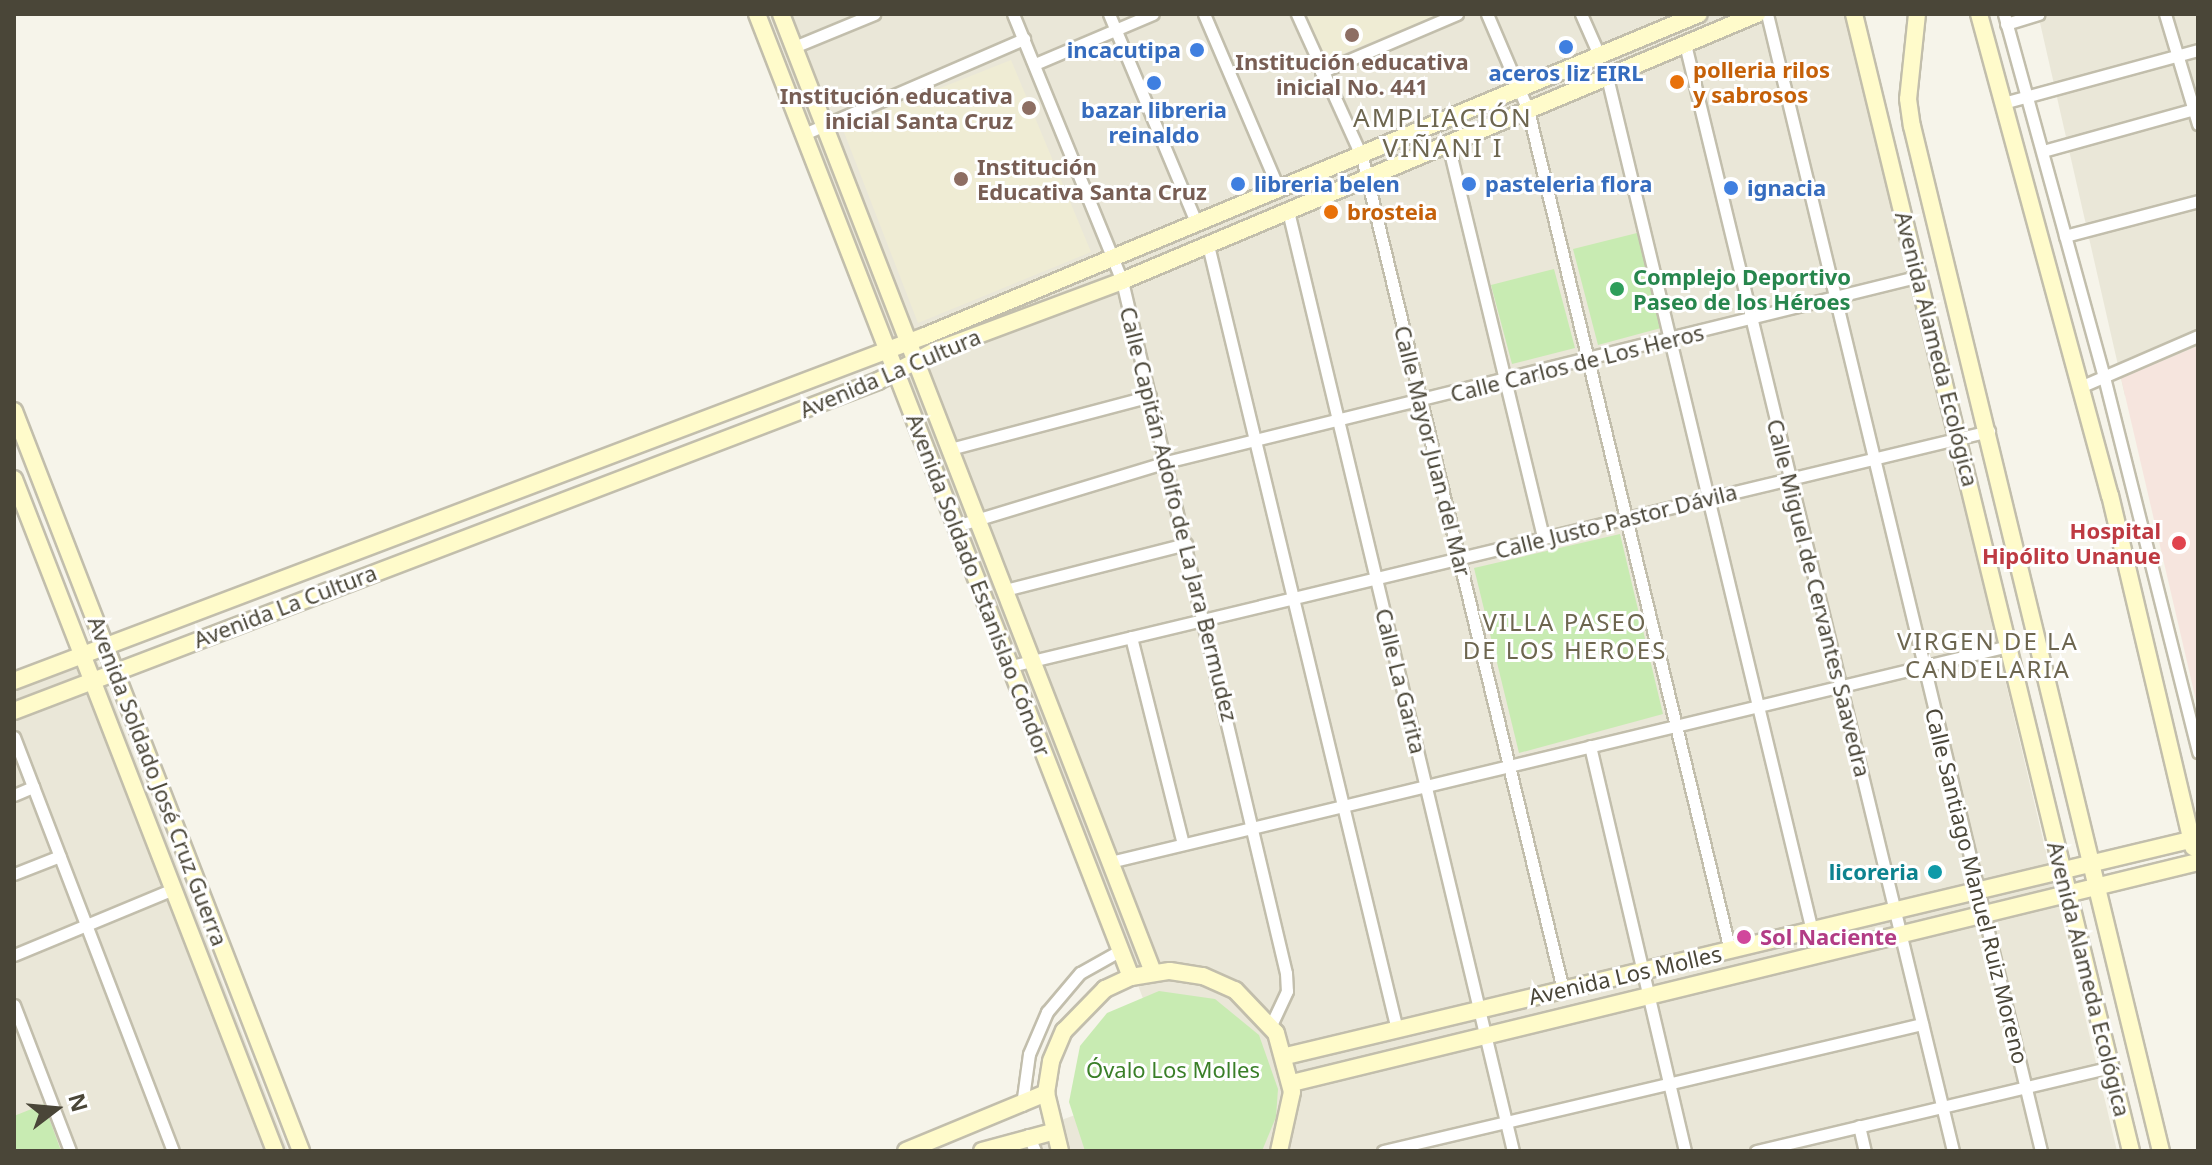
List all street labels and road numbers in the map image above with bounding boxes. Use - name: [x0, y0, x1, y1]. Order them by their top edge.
- street label: Avenida Alameda Ecológica: [1890, 209, 1984, 489]
- street label: Calle Capitán Adolfo de La Jara Bermudez: [1115, 304, 1243, 724]
- street label: Calle Carlos de Los Heros: [1448, 319, 1706, 407]
- street label: Avenida La Cultura: [796, 323, 984, 423]
- street label: Calle Mayor Juan del Mar: [1389, 323, 1477, 579]
- street label: Avenida Soldado Estanislao Cóndor: [901, 410, 1057, 760]
- street label: Calle Miguel de Cervantes Saavedra: [1762, 416, 1876, 780]
- street label: Calle Justo Pastor Dávila: [1492, 478, 1740, 564]
- street label: Avenida La Cultura: [190, 559, 380, 653]
- street label: Calle La Garita: [1370, 606, 1432, 756]
- street label: Avenida Soldado José Cruz Guerra: [83, 613, 233, 949]
- street label: Calle Santiago Manuel Ruiz Moreno: [1920, 705, 2034, 1067]
- street label: Avenida Alameda Ecológica: [2042, 839, 2136, 1119]
- street label: Avenida Los Molles: [1526, 940, 1724, 1010]

